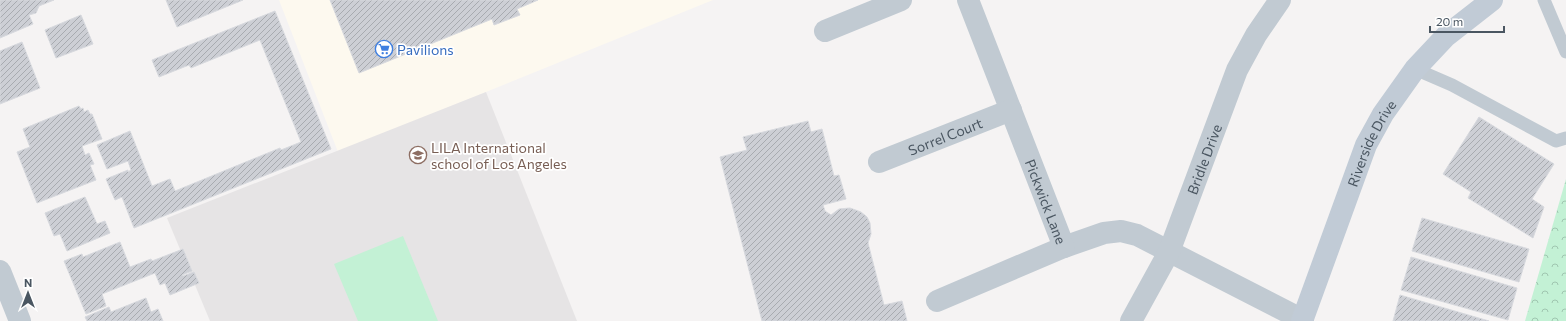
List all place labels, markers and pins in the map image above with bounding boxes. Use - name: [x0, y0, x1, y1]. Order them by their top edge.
- supermarket icon: Pavilions: [374, 39, 394, 59]
- place label: Pavilions: [397, 41, 454, 58]
- place label: LILA International school of Los Angeles: [431, 139, 567, 172]
- school or university icon: LILA International school of Los Angeles: [408, 145, 428, 165]

